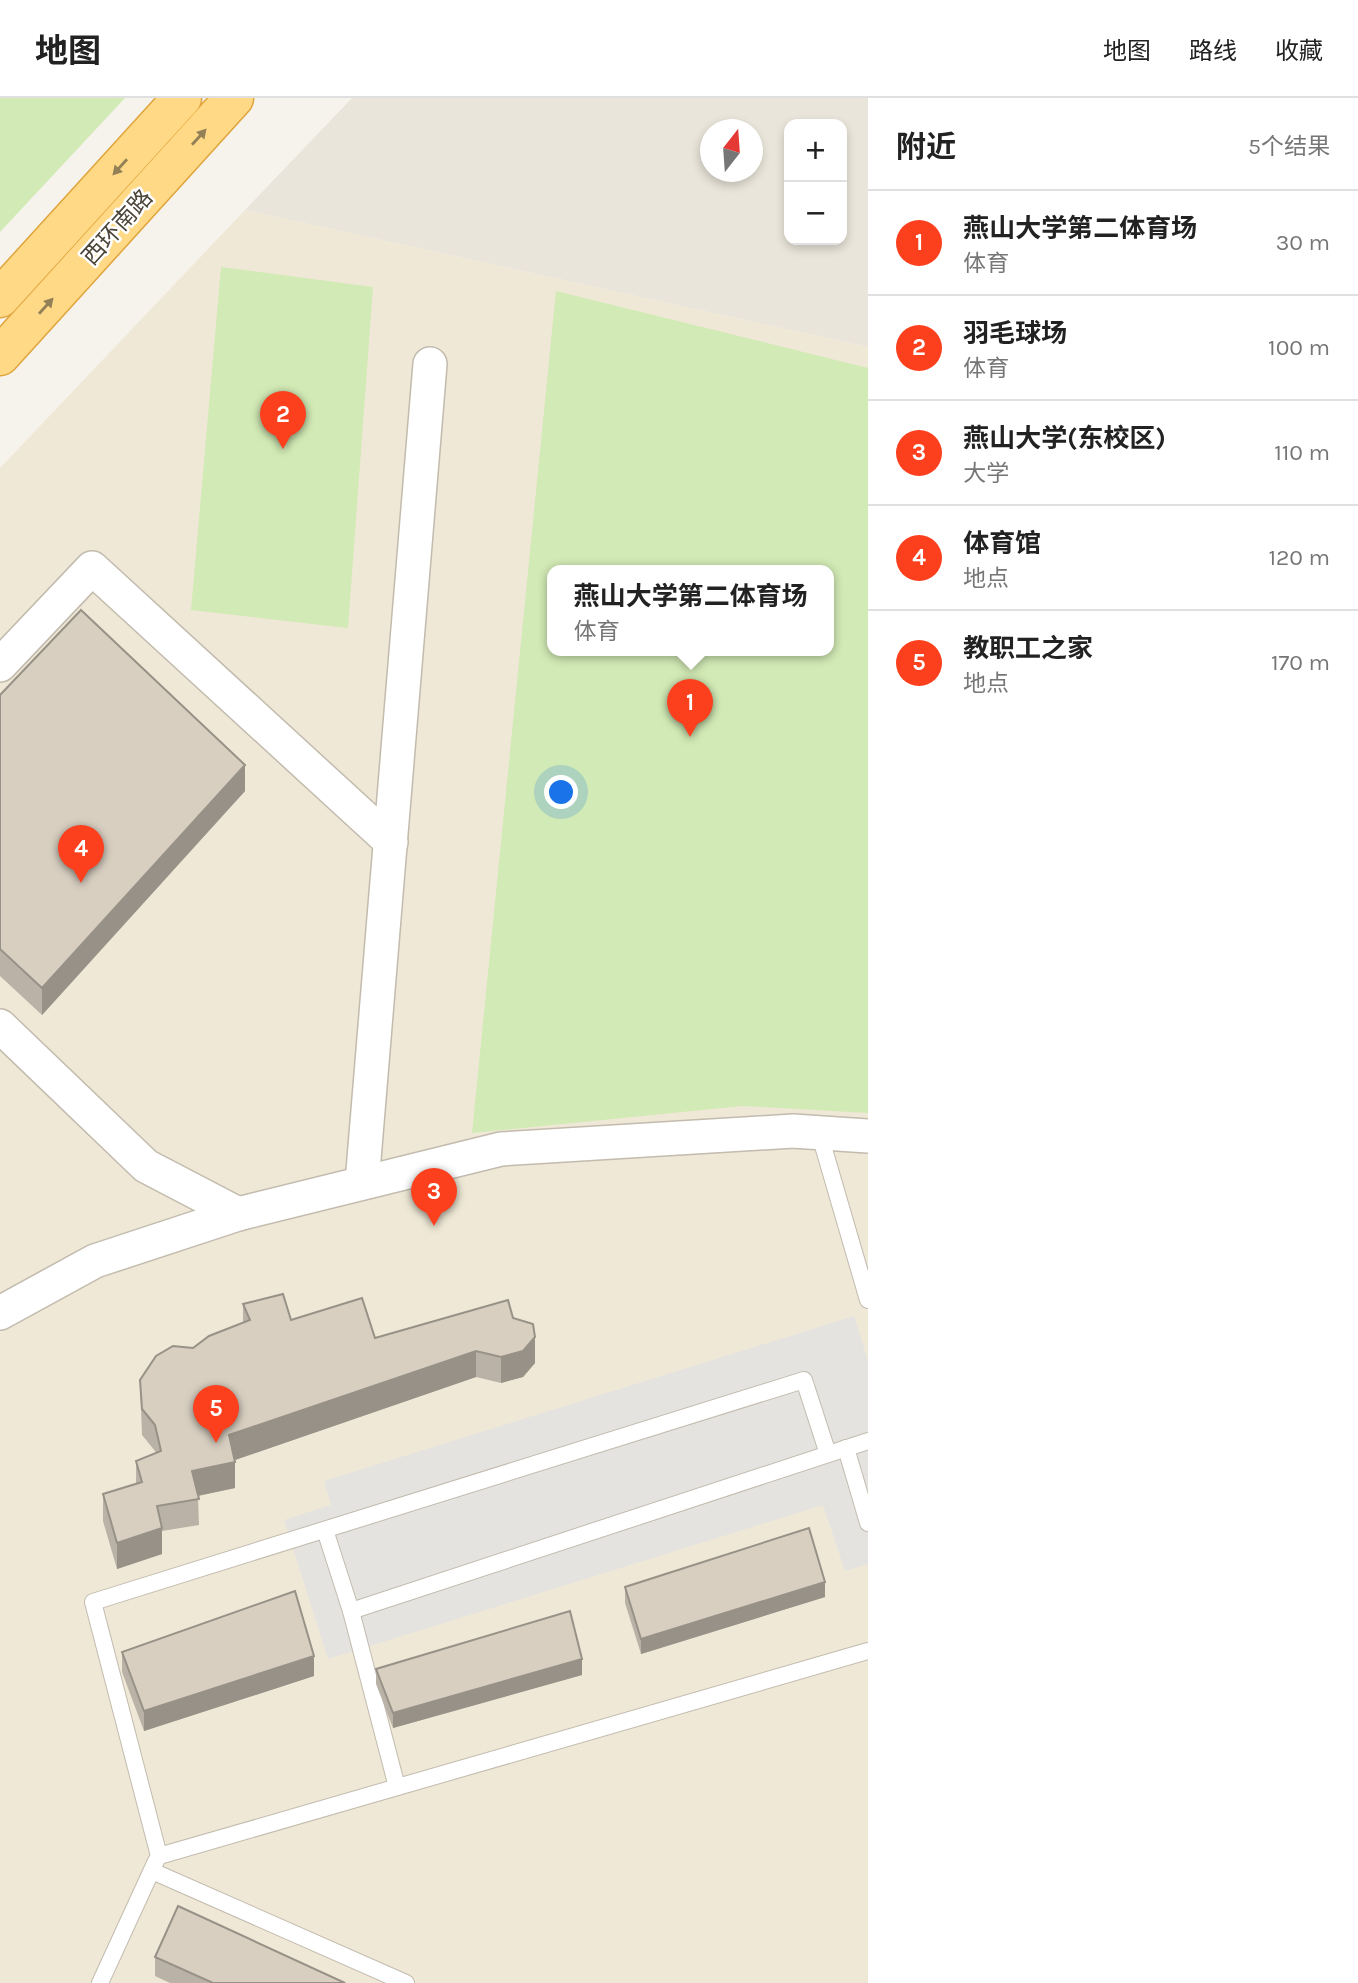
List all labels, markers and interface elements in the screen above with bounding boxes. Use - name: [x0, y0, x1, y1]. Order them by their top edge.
- text: 地图: [35, 32, 101, 70]
- text: 地图: [1103, 37, 1151, 65]
- text: 路线: [1189, 37, 1237, 65]
- text: 收藏: [1275, 37, 1323, 65]
- north arrow: [700, 119, 763, 182]
- map controls: [784, 119, 847, 245]
- button: +: [784, 119, 847, 182]
- one-way arrow: [190, 129, 206, 146]
- text: 附近: [896, 129, 956, 165]
- text: 5个结果: [1248, 133, 1330, 160]
- one-way arrow: [112, 158, 128, 176]
- button: −: [784, 182, 847, 245]
- street label: 西环南路: [77, 184, 158, 271]
- text: 燕山大学第二体育场: [963, 213, 1197, 244]
- text: 1: [915, 229, 923, 256]
- text: 30 m: [1276, 229, 1330, 256]
- text: 体育: [963, 250, 1009, 277]
- one-way arrow: [38, 297, 54, 315]
- text: 羽毛球场: [963, 318, 1067, 349]
- text: 2: [912, 334, 926, 361]
- text: 100 m: [1268, 334, 1330, 361]
- text: 体育: [963, 355, 1009, 382]
- pin: 2: [260, 391, 306, 449]
- text: 燕山大学(东校区): [963, 423, 1166, 454]
- text: 3: [912, 439, 926, 466]
- text: 110 m: [1274, 439, 1330, 466]
- text: 大学: [963, 460, 1009, 487]
- text: 体育馆: [963, 528, 1041, 559]
- text: 4: [912, 544, 926, 571]
- text: 120 m: [1268, 544, 1330, 571]
- popup: [547, 565, 834, 656]
- text: 地点: [963, 565, 1009, 592]
- text: 燕山大学第二体育场: [573, 581, 808, 612]
- text: 体育: [573, 618, 619, 645]
- text: 教职工之家: [963, 633, 1093, 664]
- text: 5: [912, 649, 926, 676]
- text: 170 m: [1271, 649, 1330, 676]
- text: 地点: [963, 670, 1009, 697]
- pin: 1: [667, 679, 713, 737]
- your location: [544, 775, 578, 809]
- pin: 4: [58, 825, 104, 883]
- pin: 3: [411, 1168, 457, 1226]
- pin: 5: [193, 1385, 239, 1443]

